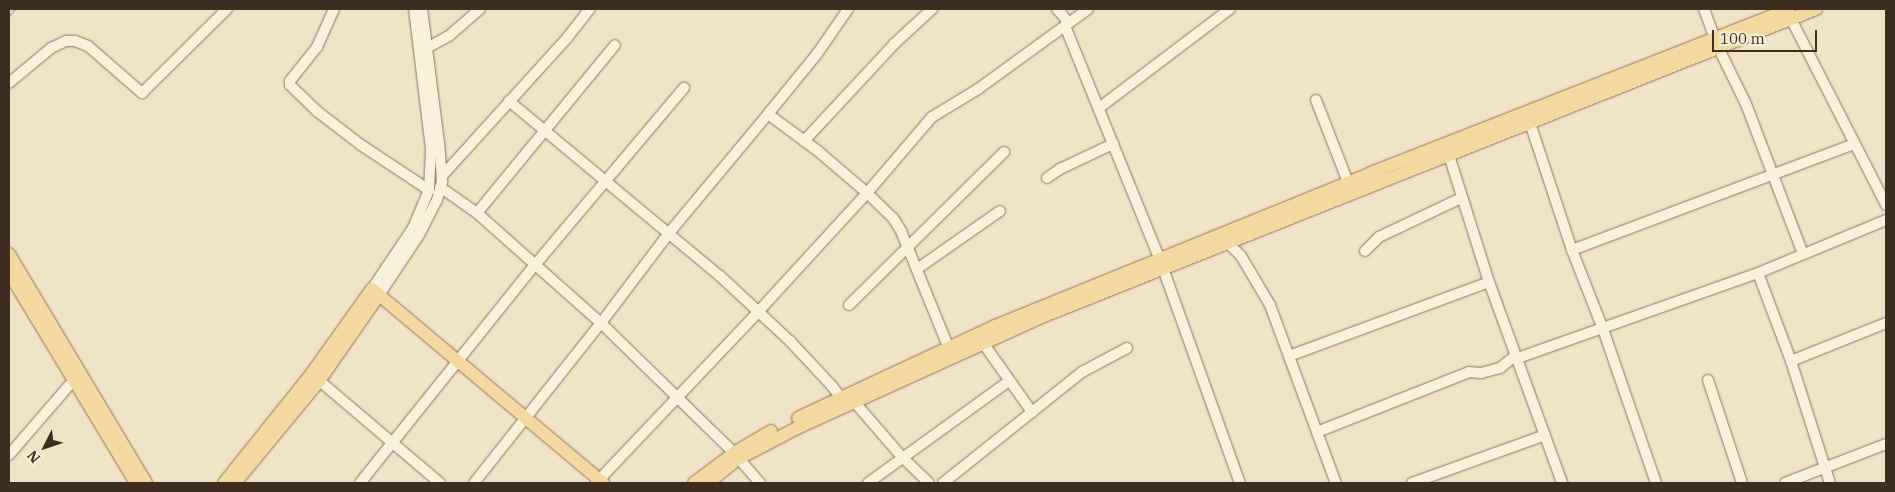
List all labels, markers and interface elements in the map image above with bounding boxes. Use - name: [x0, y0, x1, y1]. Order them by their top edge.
- scale bar: [1715, 20, 1820, 52]
- text: 100 m: [1720, 29, 1765, 48]
- north arrow: [20, 422, 70, 472]
- text: N: [23, 447, 44, 467]

